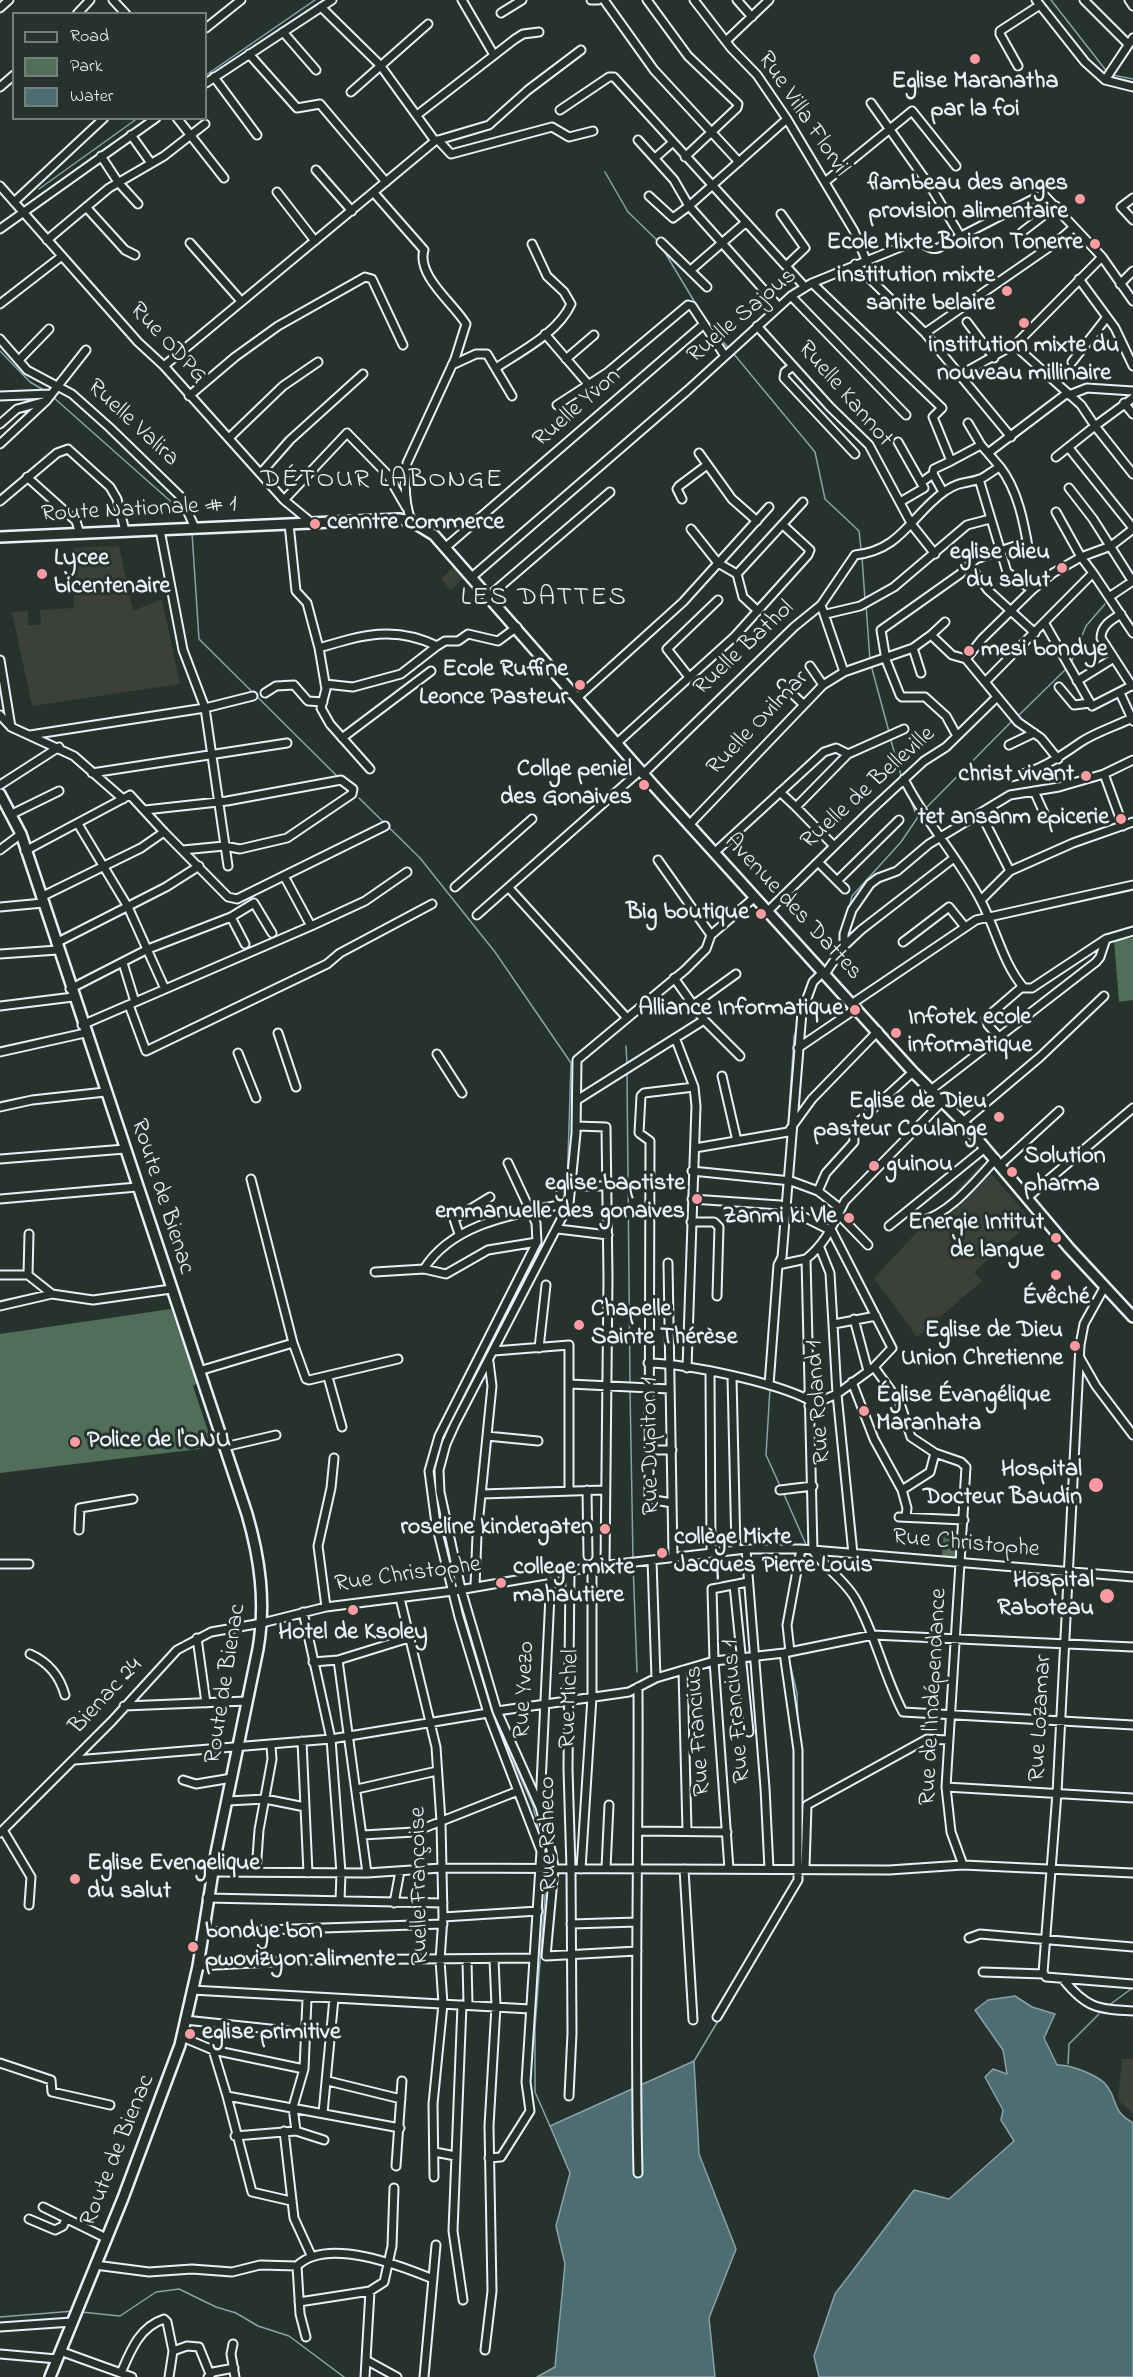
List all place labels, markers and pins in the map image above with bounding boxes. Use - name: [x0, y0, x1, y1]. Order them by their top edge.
- marker: Eglise Maranatha par la foi: [968, 52, 982, 66]
- place label: Eglise Maranatha par la foi: [892, 69, 1058, 125]
- place label: flambeau des anges provision alimentaire: [867, 171, 1068, 227]
- marker: flambeau des anges provision alimentaire: [1073, 192, 1087, 206]
- place label: Ecole Mixte Boiron Tonerre: [827, 230, 1083, 258]
- marker: Ecole Mixte Boiron Tonerre: [1088, 237, 1102, 251]
- place label: institution mixte sanite belaire: [837, 263, 995, 319]
- marker: institution mixte sanite belaire: [1000, 284, 1014, 298]
- marker: institution mixte du nouveau millinaire: [1017, 316, 1031, 330]
- place label: institution mixte du nouveau millinaire: [929, 333, 1119, 389]
- place label: cenntre commerce: [327, 510, 504, 538]
- marker: cenntre commerce: [308, 517, 322, 531]
- place label: eglise dieu du salut: [950, 540, 1050, 596]
- place label: Lycee bicentenaire: [54, 546, 170, 602]
- marker: eglise dieu du salut: [1055, 561, 1069, 575]
- marker: Lycee bicentenaire: [35, 567, 49, 581]
- place label: mesi bondye: [981, 637, 1107, 665]
- marker: mesi bondye: [962, 644, 976, 658]
- place label: Ecole Ruffine Leonce Pasteur: [419, 657, 568, 713]
- marker: Ecole Ruffine Leonce Pasteur: [573, 678, 587, 692]
- place label: Collge peniel des Gonaives: [500, 757, 632, 813]
- place label: christ vivant: [958, 762, 1074, 790]
- marker: christ vivant: [1079, 769, 1093, 783]
- marker: Collge peniel des Gonaives: [637, 778, 651, 792]
- place label: tet ansanm epicerie: [918, 805, 1109, 833]
- marker: tet ansanm epicerie: [1114, 812, 1128, 826]
- place label: Big boutique: [626, 900, 749, 928]
- marker: Big boutique: [754, 907, 768, 921]
- place label: Alliance Informatique: [638, 996, 843, 1024]
- marker: Alliance Informatique: [848, 1003, 862, 1017]
- place label: Infotek ecole informatique: [908, 1005, 1032, 1061]
- marker: Infotek ecole informatique: [889, 1026, 903, 1040]
- place label: Eglise de Dieu pasteur Coulange: [813, 1089, 987, 1145]
- marker: Eglise de Dieu pasteur Coulange: [992, 1110, 1006, 1124]
- place label: Solution pharma: [1024, 1144, 1106, 1200]
- place label: guinou: [886, 1152, 953, 1180]
- marker: guinou: [867, 1159, 881, 1173]
- marker: Solution pharma: [1005, 1165, 1019, 1179]
- place label: eglise baptiste emmanuelle des gonaives: [435, 1171, 685, 1227]
- marker: eglise baptiste emmanuelle des gonaives: [690, 1192, 704, 1206]
- place label: Zanmi ki Vle: [723, 1204, 837, 1232]
- place label: Energie Intitut de langue: [908, 1210, 1044, 1266]
- marker: Zanmi ki Vle: [842, 1211, 856, 1225]
- marker: Energie Intitut de langue: [1049, 1231, 1063, 1245]
- marker: Évêché: [1049, 1268, 1063, 1282]
- place label: Évêché: [1022, 1285, 1090, 1313]
- place label: Chapelle Sainte Thérèse: [591, 1297, 737, 1353]
- marker: Chapelle Sainte Thérèse: [572, 1318, 586, 1332]
- place label: Eglise de Dieu Union Chretienne: [901, 1318, 1063, 1374]
- marker: Eglise de Dieu Union Chretienne: [1068, 1339, 1082, 1353]
- place label: Église Évangélique Maranhata: [876, 1383, 1051, 1439]
- marker: Église Évangélique Maranhata: [857, 1404, 871, 1418]
- place label: Police de l'ONU: [87, 1428, 231, 1456]
- marker: Police de l'ONU: [68, 1435, 82, 1449]
- place label: Hospital Docteur Baudin: [923, 1457, 1082, 1513]
- marker: Hospital Docteur Baudin: [1087, 1476, 1105, 1494]
- place label: roseline kindergaten: [400, 1515, 593, 1543]
- marker: roseline kindergaten: [598, 1522, 612, 1536]
- place label: collège Mixte Jacques Pierre Louis: [674, 1525, 873, 1581]
- marker: collège Mixte Jacques Pierre Louis: [655, 1546, 669, 1560]
- place label: college mixte mahautiere: [513, 1555, 634, 1611]
- place label: Hospital Raboteau: [997, 1568, 1094, 1624]
- marker: college mixte mahautiere: [494, 1576, 508, 1590]
- marker: Hospital Raboteau: [1098, 1587, 1116, 1605]
- marker: Hotel de Ksoley: [346, 1603, 360, 1617]
- place label: Hotel de Ksoley: [278, 1620, 428, 1648]
- place label: Eglise Evengelique du salut: [87, 1851, 260, 1907]
- marker: Eglise Evengelique du salut: [68, 1872, 82, 1886]
- place label: bondye bon pwovizyon alimente: [205, 1919, 395, 1975]
- marker: bondye bon pwovizyon alimente: [186, 1940, 200, 1954]
- place label: eglise primitive: [202, 2020, 341, 2048]
- marker: eglise primitive: [183, 2027, 197, 2041]

